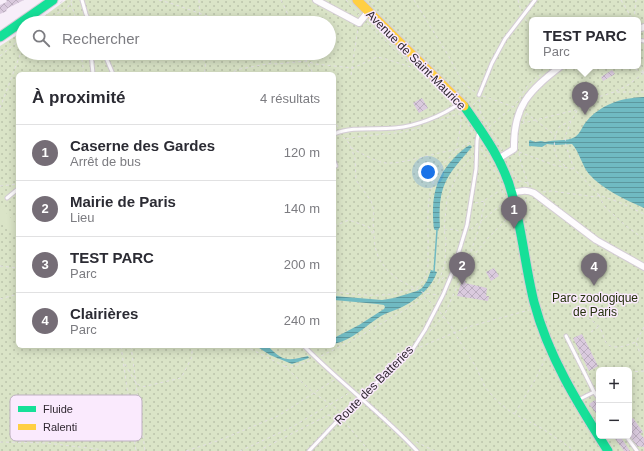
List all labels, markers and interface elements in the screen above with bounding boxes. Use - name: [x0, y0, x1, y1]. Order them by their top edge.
- street label: Avenue de Saint-Maurice: [363, 7, 469, 113]
- search box: [16, 16, 336, 60]
- popup: [529, 17, 641, 69]
- icon: search: [30, 27, 52, 49]
- text: TEST PARC: [543, 27, 627, 44]
- text: Rechercher: [62, 30, 140, 47]
- text: Parc: [543, 44, 570, 59]
- pin: 3: [572, 82, 598, 115]
- text: À proximité: [32, 88, 126, 107]
- text: 4 résultats: [260, 91, 320, 106]
- text: Caserne des Gardes: [70, 137, 215, 154]
- text: 1: [41, 145, 49, 160]
- text: 120 m: [284, 145, 320, 160]
- text: Arrêt de bus: [70, 154, 141, 169]
- your location: [418, 162, 438, 182]
- text: Mairie de Paris: [70, 193, 176, 210]
- pin: 1: [501, 196, 527, 229]
- text: 2: [41, 201, 49, 216]
- text: 140 m: [284, 201, 320, 216]
- text: Lieu: [70, 210, 95, 225]
- text: TEST PARC: [70, 249, 154, 266]
- pin: 2: [449, 252, 475, 285]
- pin: 4: [581, 253, 607, 286]
- text: 3: [41, 257, 49, 272]
- text: 200 m: [284, 257, 320, 272]
- text: Parc: [70, 266, 97, 281]
- park label: Parc zoologique de Paris: [552, 291, 638, 319]
- text: Clairières: [70, 305, 138, 322]
- text: 4: [41, 313, 49, 328]
- text: 240 m: [284, 313, 320, 328]
- text: Parc: [70, 322, 97, 337]
- street label: Route des Batteries: [332, 343, 416, 427]
- map controls: [596, 367, 632, 439]
- button: +: [596, 367, 632, 403]
- legend: [10, 395, 142, 441]
- text: Fluide: [43, 403, 73, 415]
- button: −: [596, 403, 632, 439]
- text: Ralenti: [43, 421, 77, 433]

